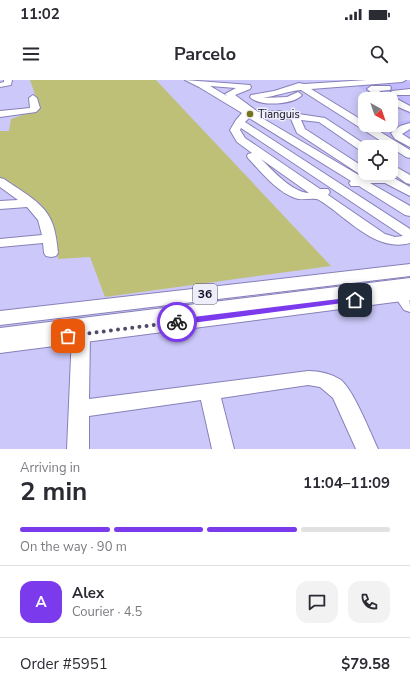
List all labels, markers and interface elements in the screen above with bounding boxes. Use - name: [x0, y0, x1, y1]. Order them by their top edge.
- text: 11:02: [20, 4, 60, 24]
- text: Parcelo: [174, 42, 236, 66]
- icon: menu: [20, 43, 42, 65]
- icon: search: [368, 43, 390, 65]
- north arrow: [358, 92, 398, 132]
- map controls: [358, 92, 398, 180]
- place label: Tianguis: [258, 107, 300, 122]
- marker: Tianguis: [245, 109, 255, 119]
- button: locate: [358, 140, 398, 180]
- pin: [338, 283, 372, 317]
- road number: 36: [193, 284, 217, 304]
- icon: home: [344, 289, 366, 311]
- courier: [157, 302, 197, 342]
- icon: bike: [166, 311, 188, 333]
- pin: [51, 319, 85, 353]
- icon: bag: [57, 325, 79, 347]
- text: Arriving in: [20, 459, 80, 477]
- text: 11:04–11:09: [303, 473, 390, 493]
- text: 2 min: [20, 474, 87, 509]
- text: On the way · 90 m: [20, 538, 127, 556]
- button: chat: [296, 581, 338, 623]
- button: phone: [348, 581, 390, 623]
- text: Alex: [72, 583, 104, 603]
- text: A: [35, 592, 47, 612]
- text: Courier · 4.5: [72, 603, 142, 621]
- text: Order #5951: [20, 654, 108, 674]
- text: $79.58: [341, 654, 390, 674]

